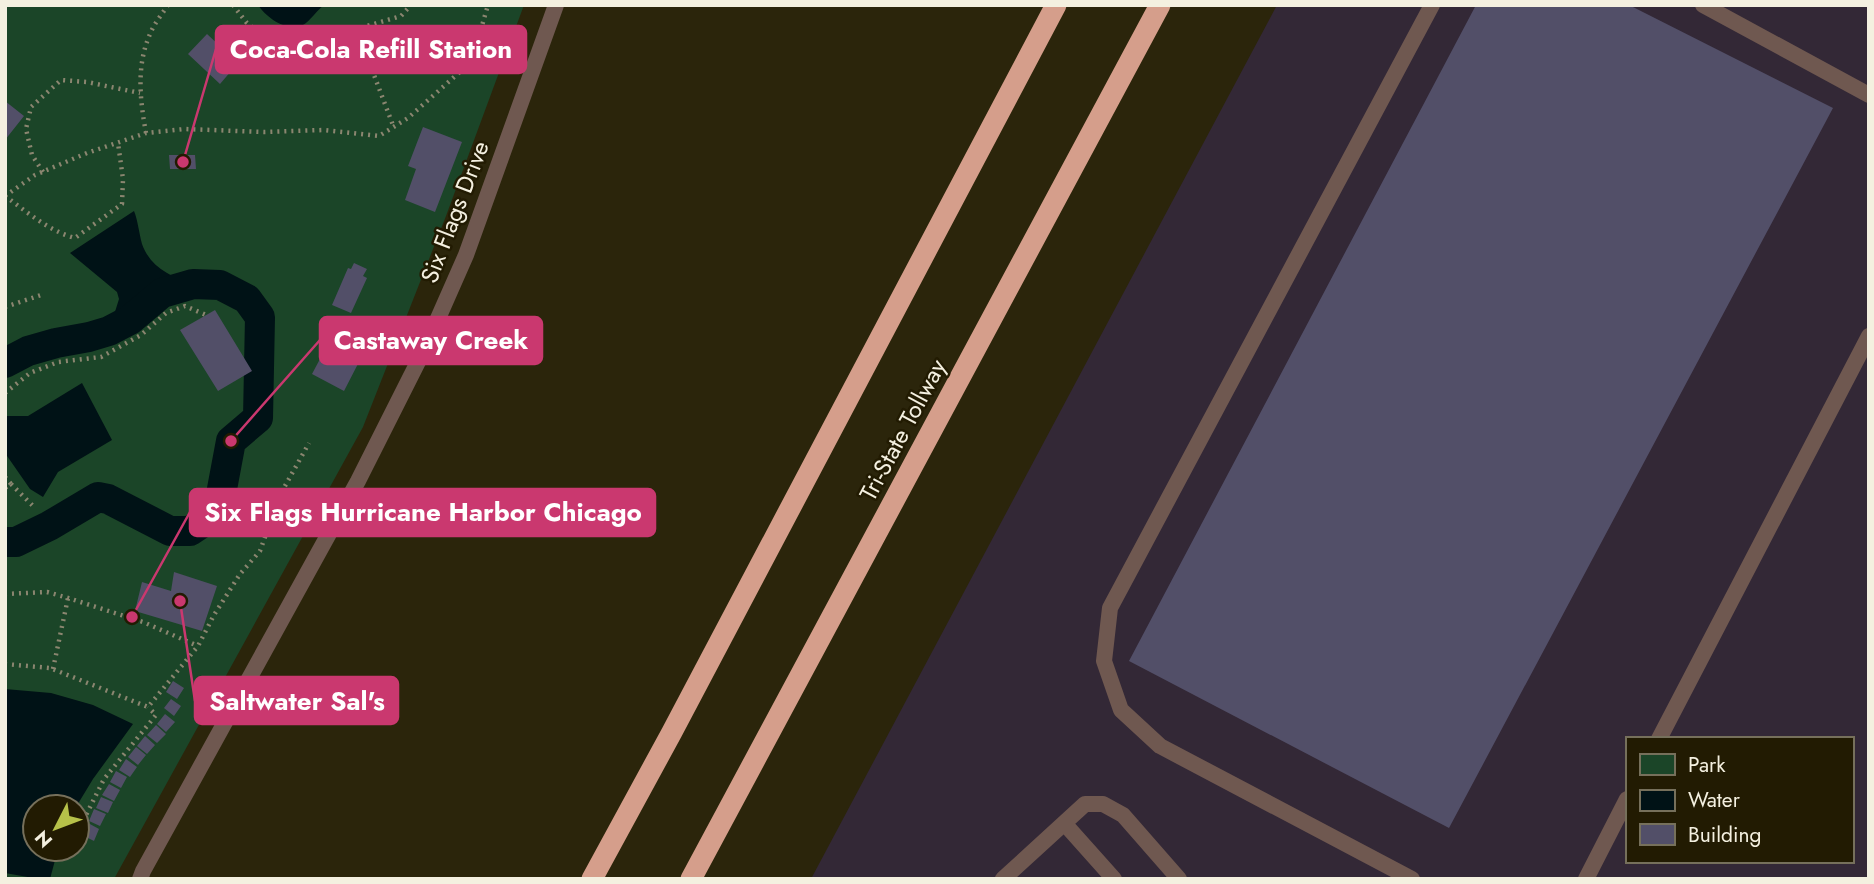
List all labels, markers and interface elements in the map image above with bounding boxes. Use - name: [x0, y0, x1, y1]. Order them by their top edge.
- callout: Coca-Cola Refill Station: [216, 26, 526, 73]
- text: Coca-Cola Refill Station: [230, 30, 512, 68]
- street label: Six Flags Drive: [411, 136, 498, 288]
- callout: Castaway Creek: [320, 317, 542, 364]
- text: Castaway Creek: [334, 321, 528, 359]
- street label: Tri-State Tollway: [851, 352, 955, 507]
- callout: Six Flags Hurricane Harbor Chicago: [190, 489, 655, 536]
- text: Six Flags Hurricane Harbor Chicago: [204, 493, 642, 531]
- callout: Saltwater Sal's: [195, 677, 398, 724]
- text: Saltwater Sal's: [209, 682, 385, 720]
- legend: [1626, 737, 1853, 863]
- text: Park: [1688, 750, 1726, 780]
- text: Water: [1688, 785, 1741, 815]
- north arrow: [21, 793, 91, 863]
- text: Building: [1688, 820, 1761, 850]
- text: N: [29, 824, 59, 854]

